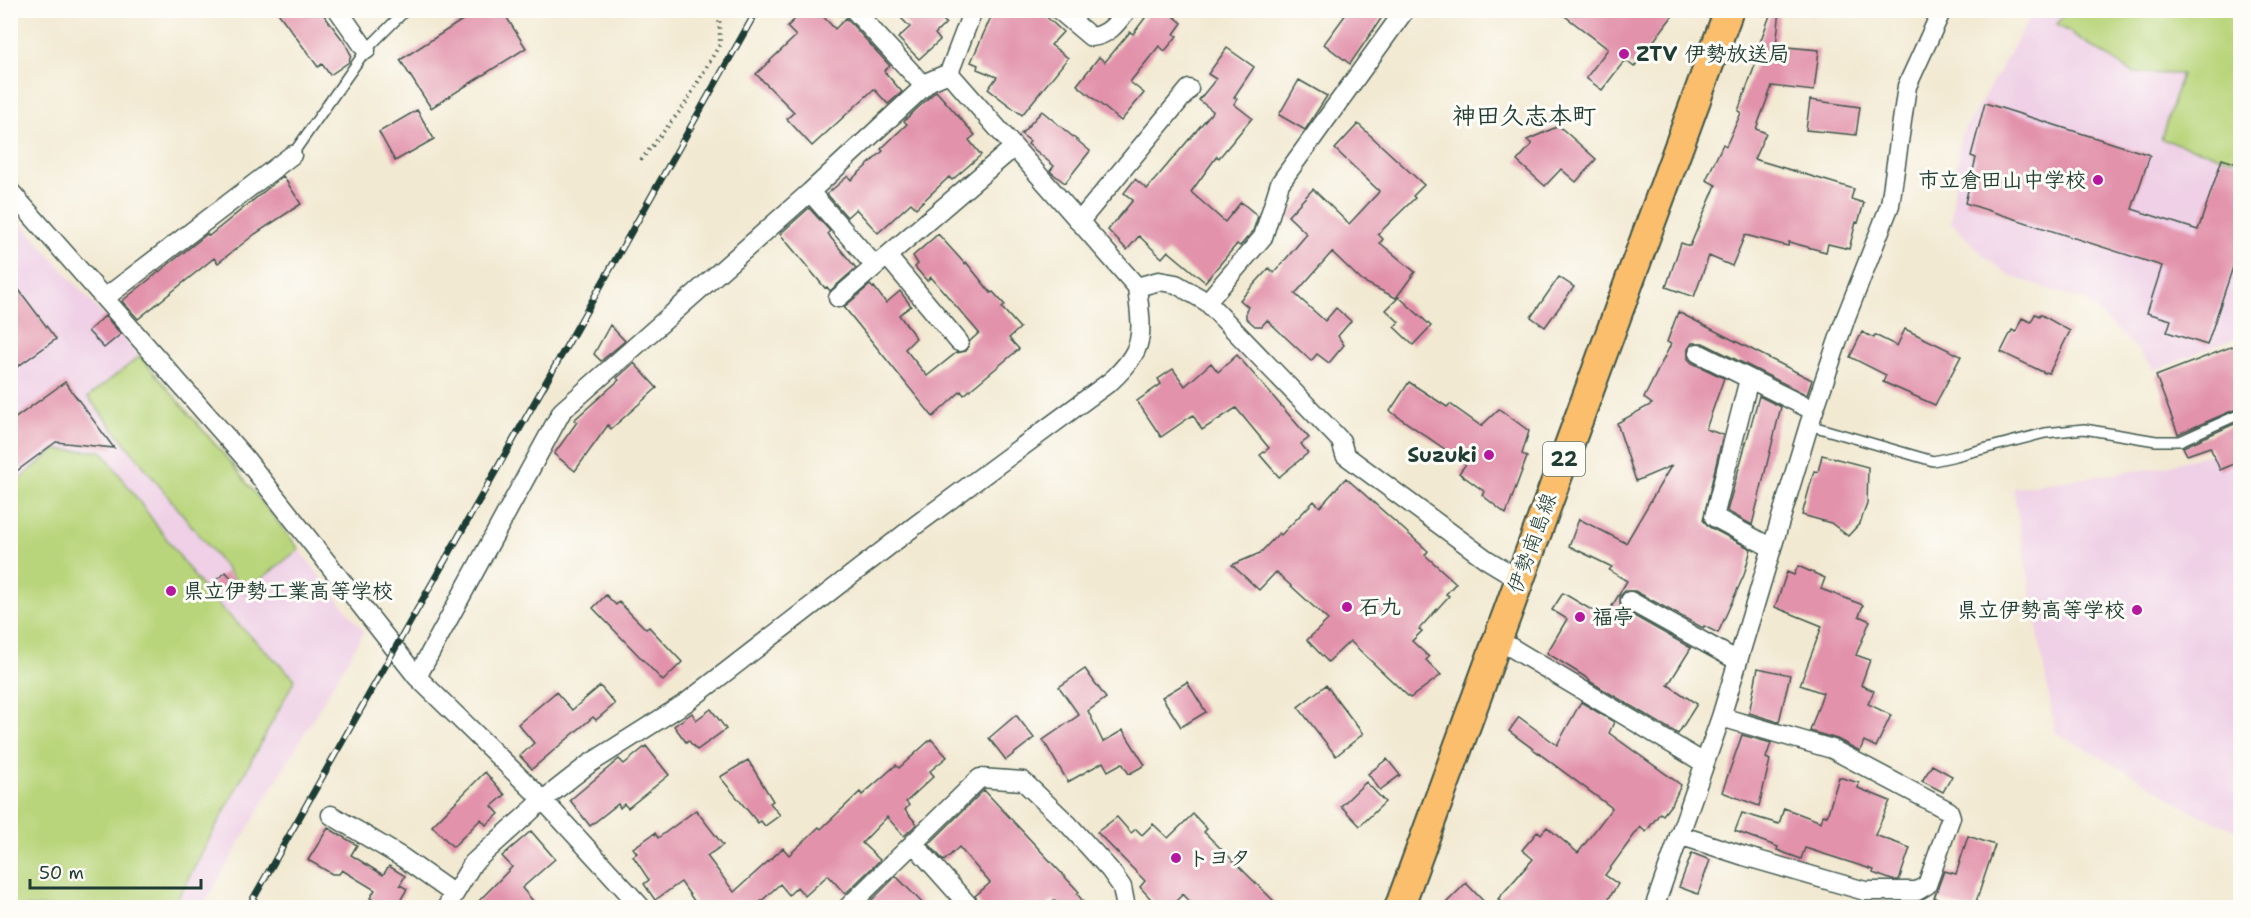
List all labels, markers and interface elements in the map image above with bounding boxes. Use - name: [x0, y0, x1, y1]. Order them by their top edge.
- place label: ZTV 伊勢放送局: [1636, 40, 1789, 68]
- marker: ZTV 伊勢放送局: [1617, 47, 1631, 61]
- district label: 神田久志本町: [1452, 100, 1596, 132]
- place label: 市立倉田山中学校: [1918, 166, 2086, 194]
- marker: 市立倉田山中学校: [2091, 173, 2105, 187]
- place label: Suzuki: [1407, 441, 1477, 469]
- road number: 22: [1543, 442, 1585, 476]
- marker: Suzuki: [1482, 448, 1496, 462]
- street label: 伊勢南島線: [1501, 489, 1563, 597]
- place label: 県立伊勢工業高等学校: [183, 577, 393, 605]
- marker: 県立伊勢工業高等学校: [164, 584, 178, 598]
- place label: 石九: [1359, 593, 1401, 621]
- place label: 県立伊勢高等学校: [1957, 596, 2125, 624]
- marker: 石九: [1340, 600, 1354, 614]
- place label: 福亭: [1592, 603, 1634, 631]
- marker: 県立伊勢高等学校: [2130, 603, 2144, 617]
- marker: 福亭: [1573, 610, 1587, 624]
- place label: トヨタ: [1188, 844, 1251, 872]
- marker: トヨタ: [1169, 851, 1183, 865]
- scale bar: [30, 852, 201, 890]
- text: 50 m: [39, 861, 84, 885]

